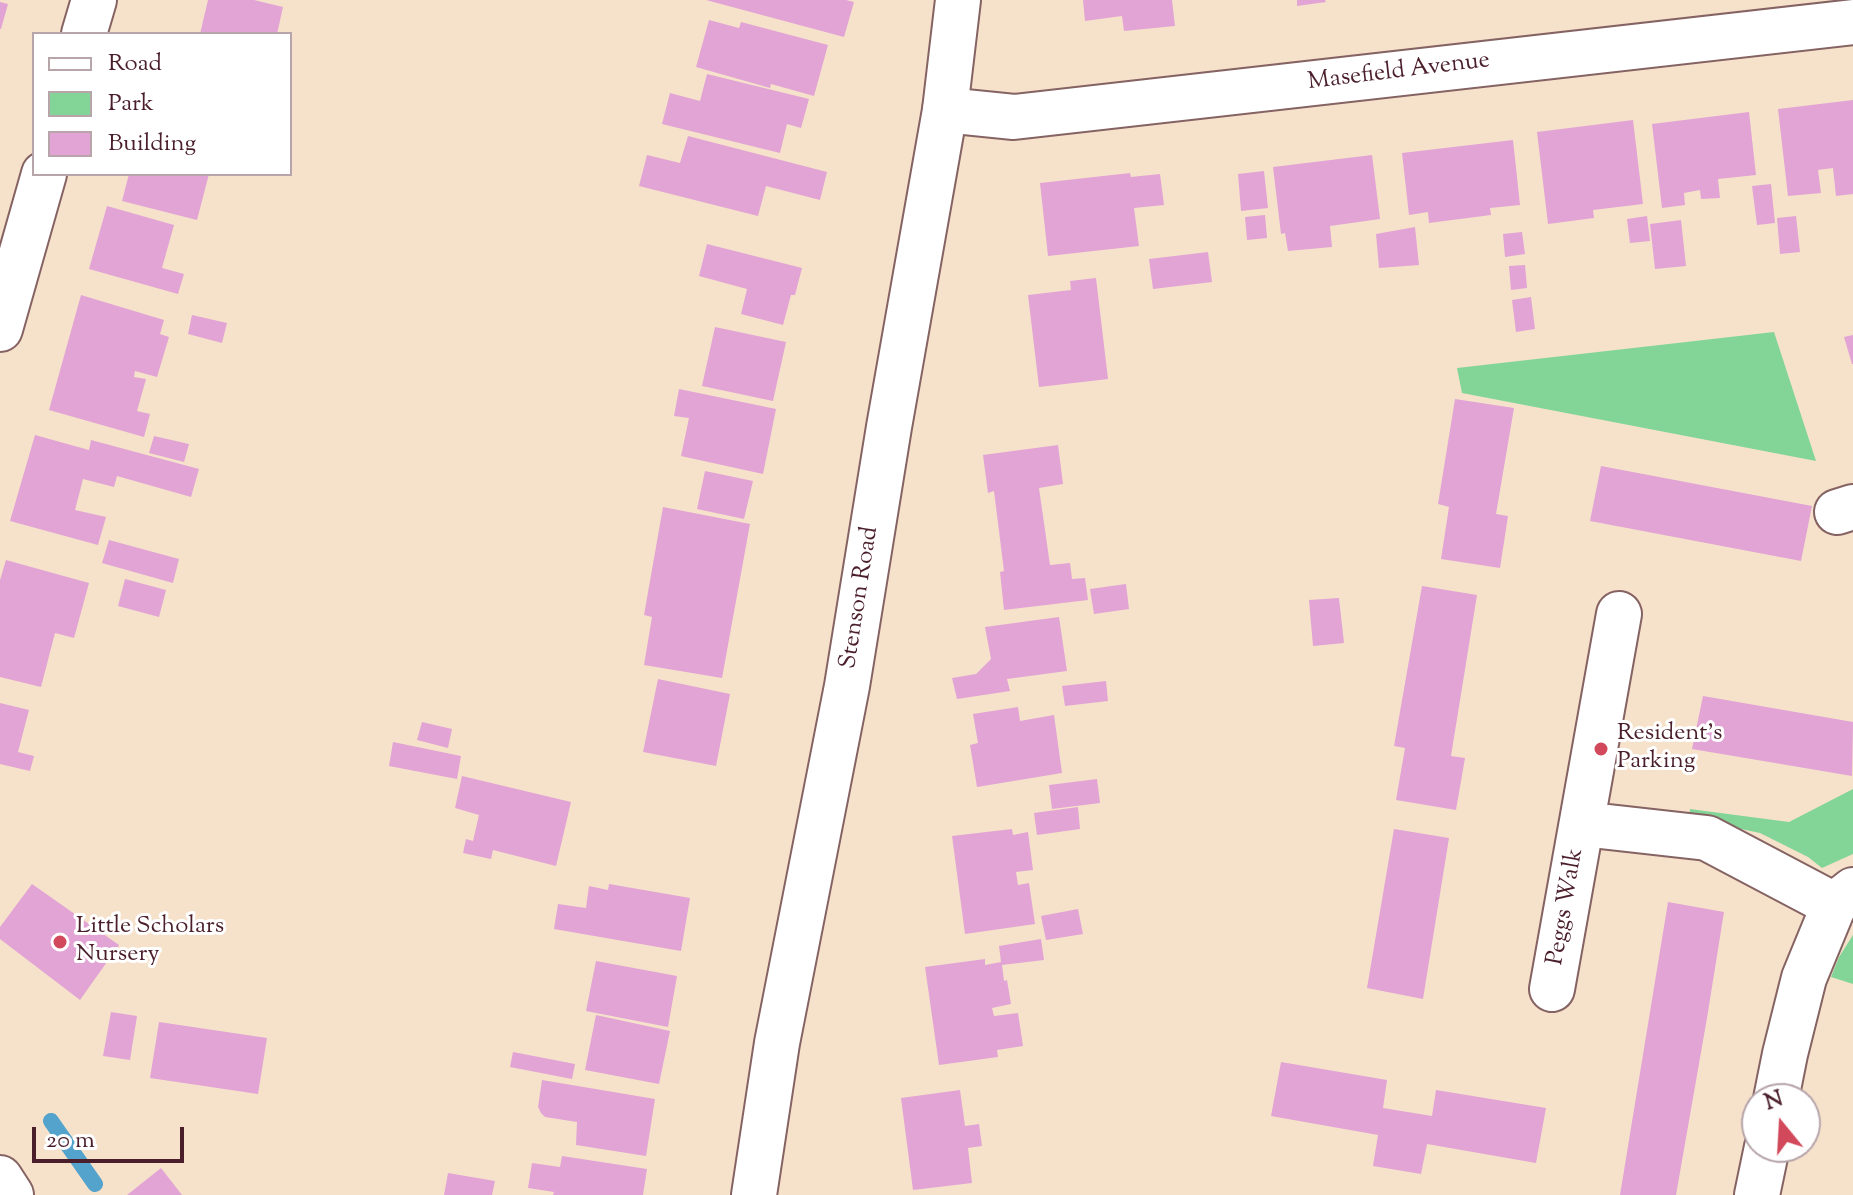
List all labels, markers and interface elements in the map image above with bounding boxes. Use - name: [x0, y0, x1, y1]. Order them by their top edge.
- legend: [32, 32, 292, 176]
- text: Road: [108, 47, 162, 81]
- street label: Masefield Avenue: [1306, 48, 1492, 98]
- text: Park: [108, 87, 154, 121]
- text: Building: [108, 127, 196, 161]
- street label: Stenson Road: [836, 525, 886, 671]
- place label: Resident's Parking: [1617, 721, 1723, 777]
- marker: Resident's Parking: [1592, 740, 1610, 758]
- street label: Peggs Walk: [1543, 846, 1591, 968]
- place label: Little Scholars Nursery: [76, 914, 224, 970]
- marker: Little Scholars Nursery: [51, 933, 69, 951]
- north arrow: [1741, 1083, 1821, 1163]
- text: N: [1761, 1084, 1787, 1120]
- scale bar: [36, 1111, 188, 1161]
- text: 20 m: [46, 1124, 95, 1158]

